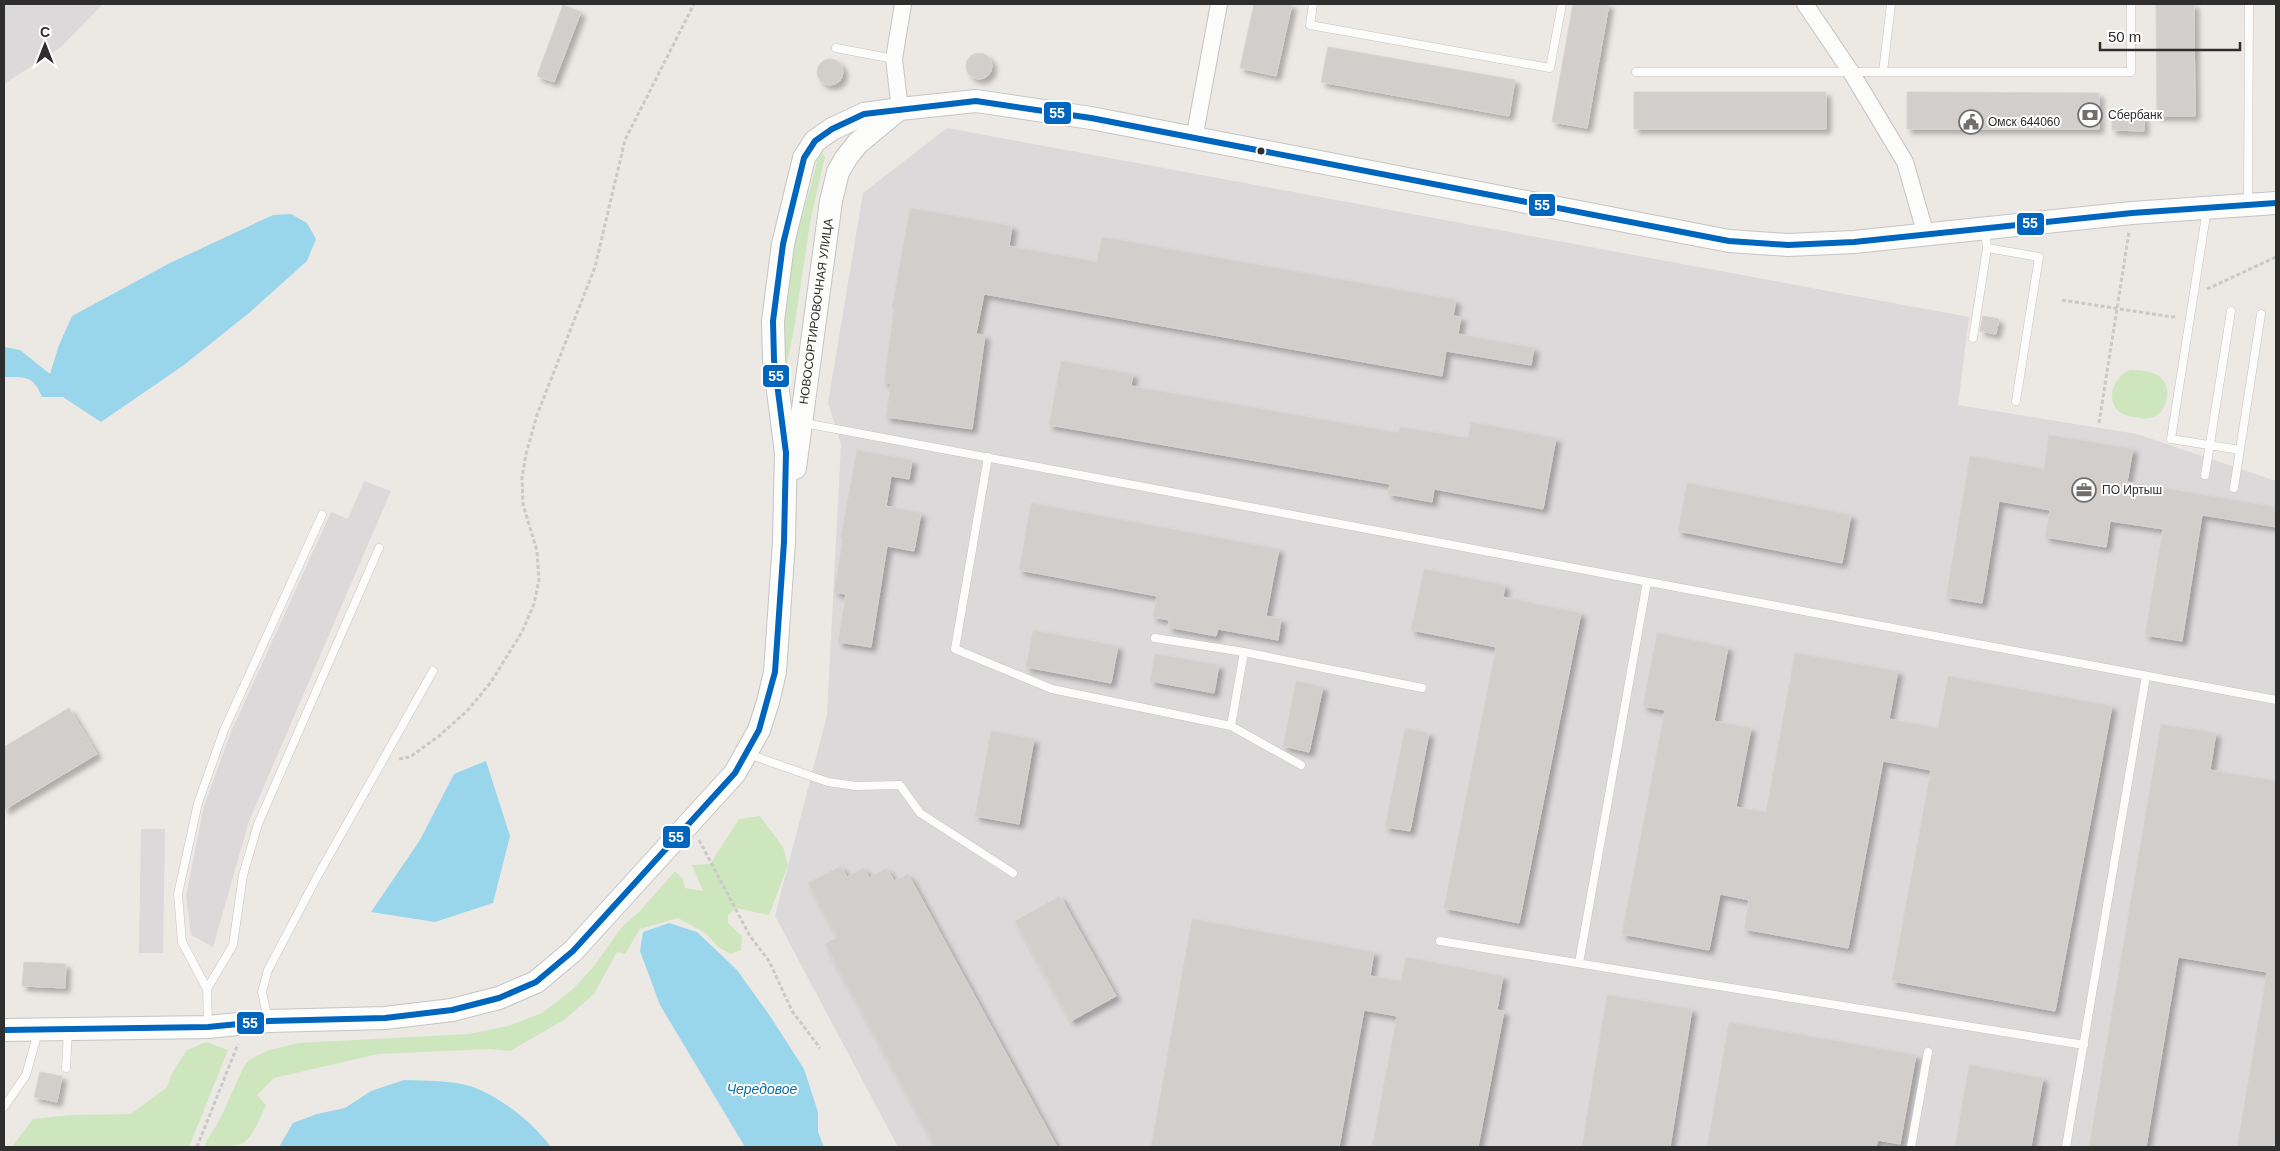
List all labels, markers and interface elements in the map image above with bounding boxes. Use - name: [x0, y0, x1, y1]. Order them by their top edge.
- north arrow: [20, 20, 70, 70]
- scale bar: [2100, 20, 2240, 52]
- text: С: [40, 24, 50, 40]
- text: 50 m: [2108, 28, 2141, 45]
- line badge: 55: [1043, 101, 1072, 125]
- bank icon: Сбербанк: [2077, 102, 2103, 128]
- text: 55: [1049, 105, 1065, 121]
- place label: Сбербанк: [2108, 108, 2163, 122]
- public building icon: Омск 644060: [1958, 109, 1984, 135]
- place label: Омск 644060: [1988, 115, 2061, 129]
- unlabelled marker: [1256, 146, 1266, 156]
- line badge: 55: [1528, 193, 1556, 217]
- text: 55: [1534, 197, 1550, 213]
- line badge: 55: [2016, 212, 2045, 236]
- text: 55: [2022, 215, 2038, 231]
- street label: НОВОСОРТИРОВОЧНАЯ УЛИЦА: [797, 218, 836, 405]
- line badge: 55: [762, 364, 790, 388]
- text: 55: [768, 368, 784, 384]
- office icon: ПО Иртыш: [2071, 477, 2097, 503]
- place label: ПО Иртыш: [2102, 483, 2162, 497]
- line badge: 55: [662, 825, 691, 849]
- text: 55: [668, 829, 684, 845]
- line badge: 55: [236, 1011, 265, 1035]
- text: 55: [242, 1015, 258, 1031]
- water label: Чередовое: [727, 1081, 798, 1097]

